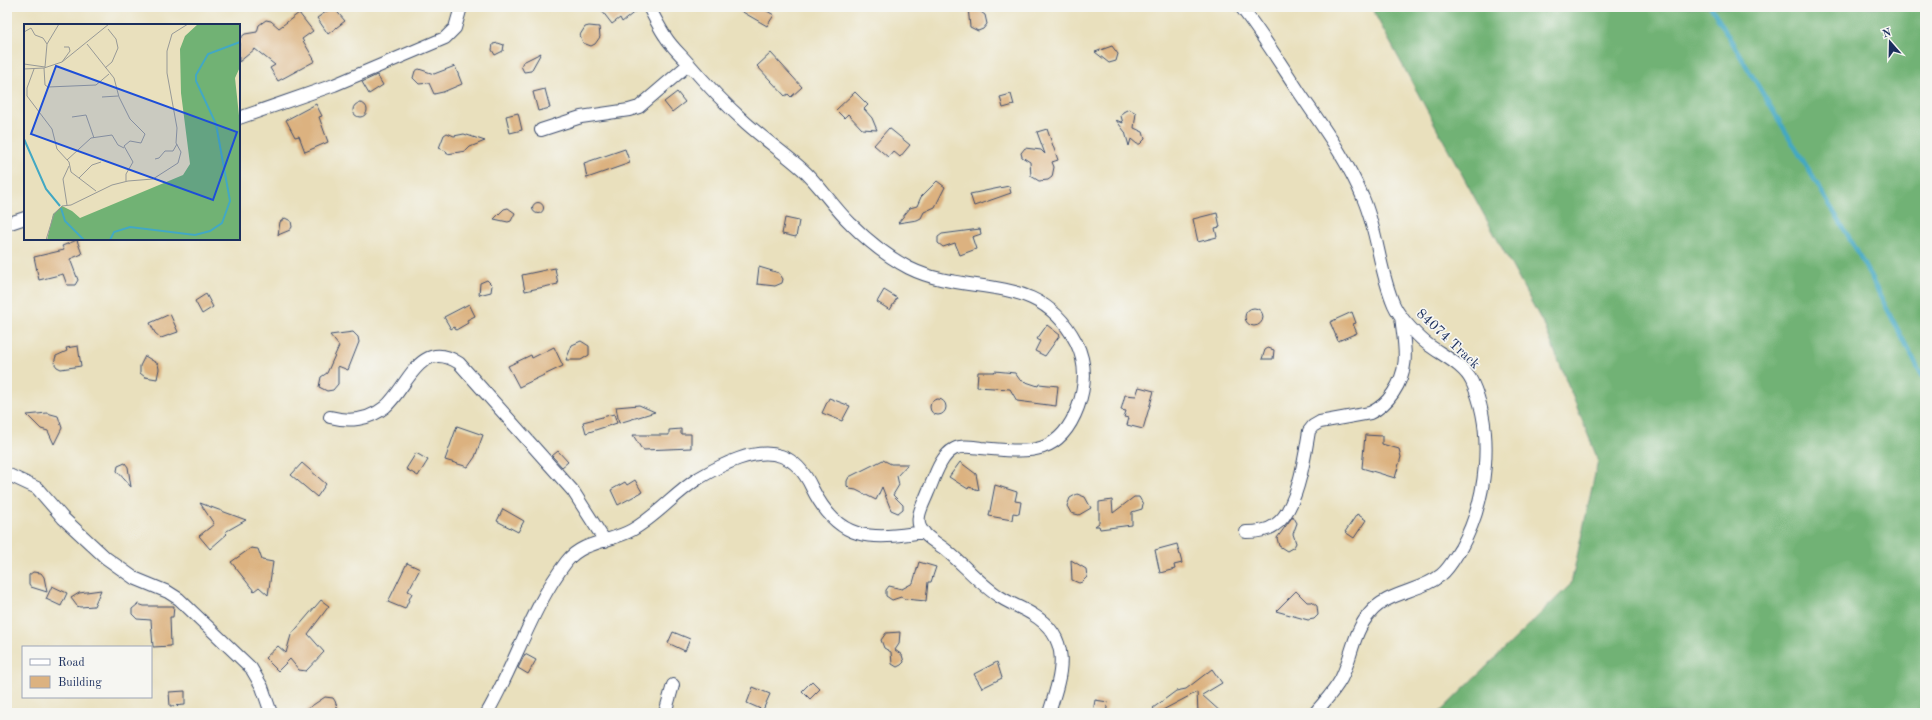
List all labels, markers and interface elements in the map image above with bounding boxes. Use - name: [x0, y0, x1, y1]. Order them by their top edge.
- north arrow: [1870, 22, 1910, 62]
- inset map: [24, 24, 240, 240]
- text: N: [1881, 27, 1893, 41]
- street label: 84074 Track: [1414, 306, 1482, 372]
- legend: [22, 646, 152, 698]
- text: Road: [58, 657, 85, 669]
- text: Building: [58, 677, 102, 689]

